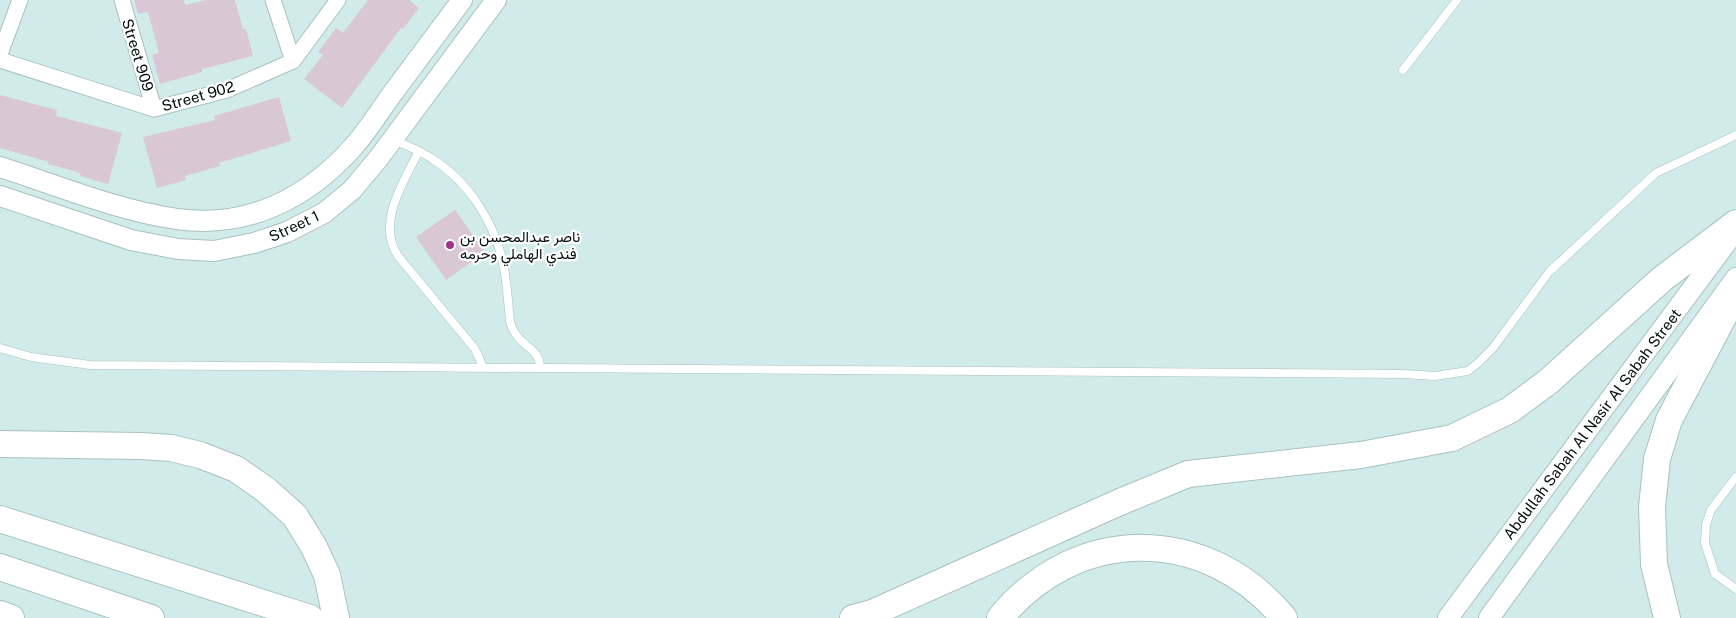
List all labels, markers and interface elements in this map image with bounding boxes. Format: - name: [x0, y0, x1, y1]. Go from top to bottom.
- street label: Street 909: [119, 17, 157, 93]
- street label: Street 902: [160, 77, 236, 114]
- street label: Street 1: [266, 207, 322, 245]
- place label: ناصر عبدالمحسن بن فندي الهاملي وحرمه: [460, 228, 580, 267]
- marker: ناصر عبدالمحسن بن فندي الهاملي وحرمه: [444, 239, 456, 251]
- street label: Abdullah Sabah Al Nasir Al Sabah Street: [1500, 305, 1684, 543]

